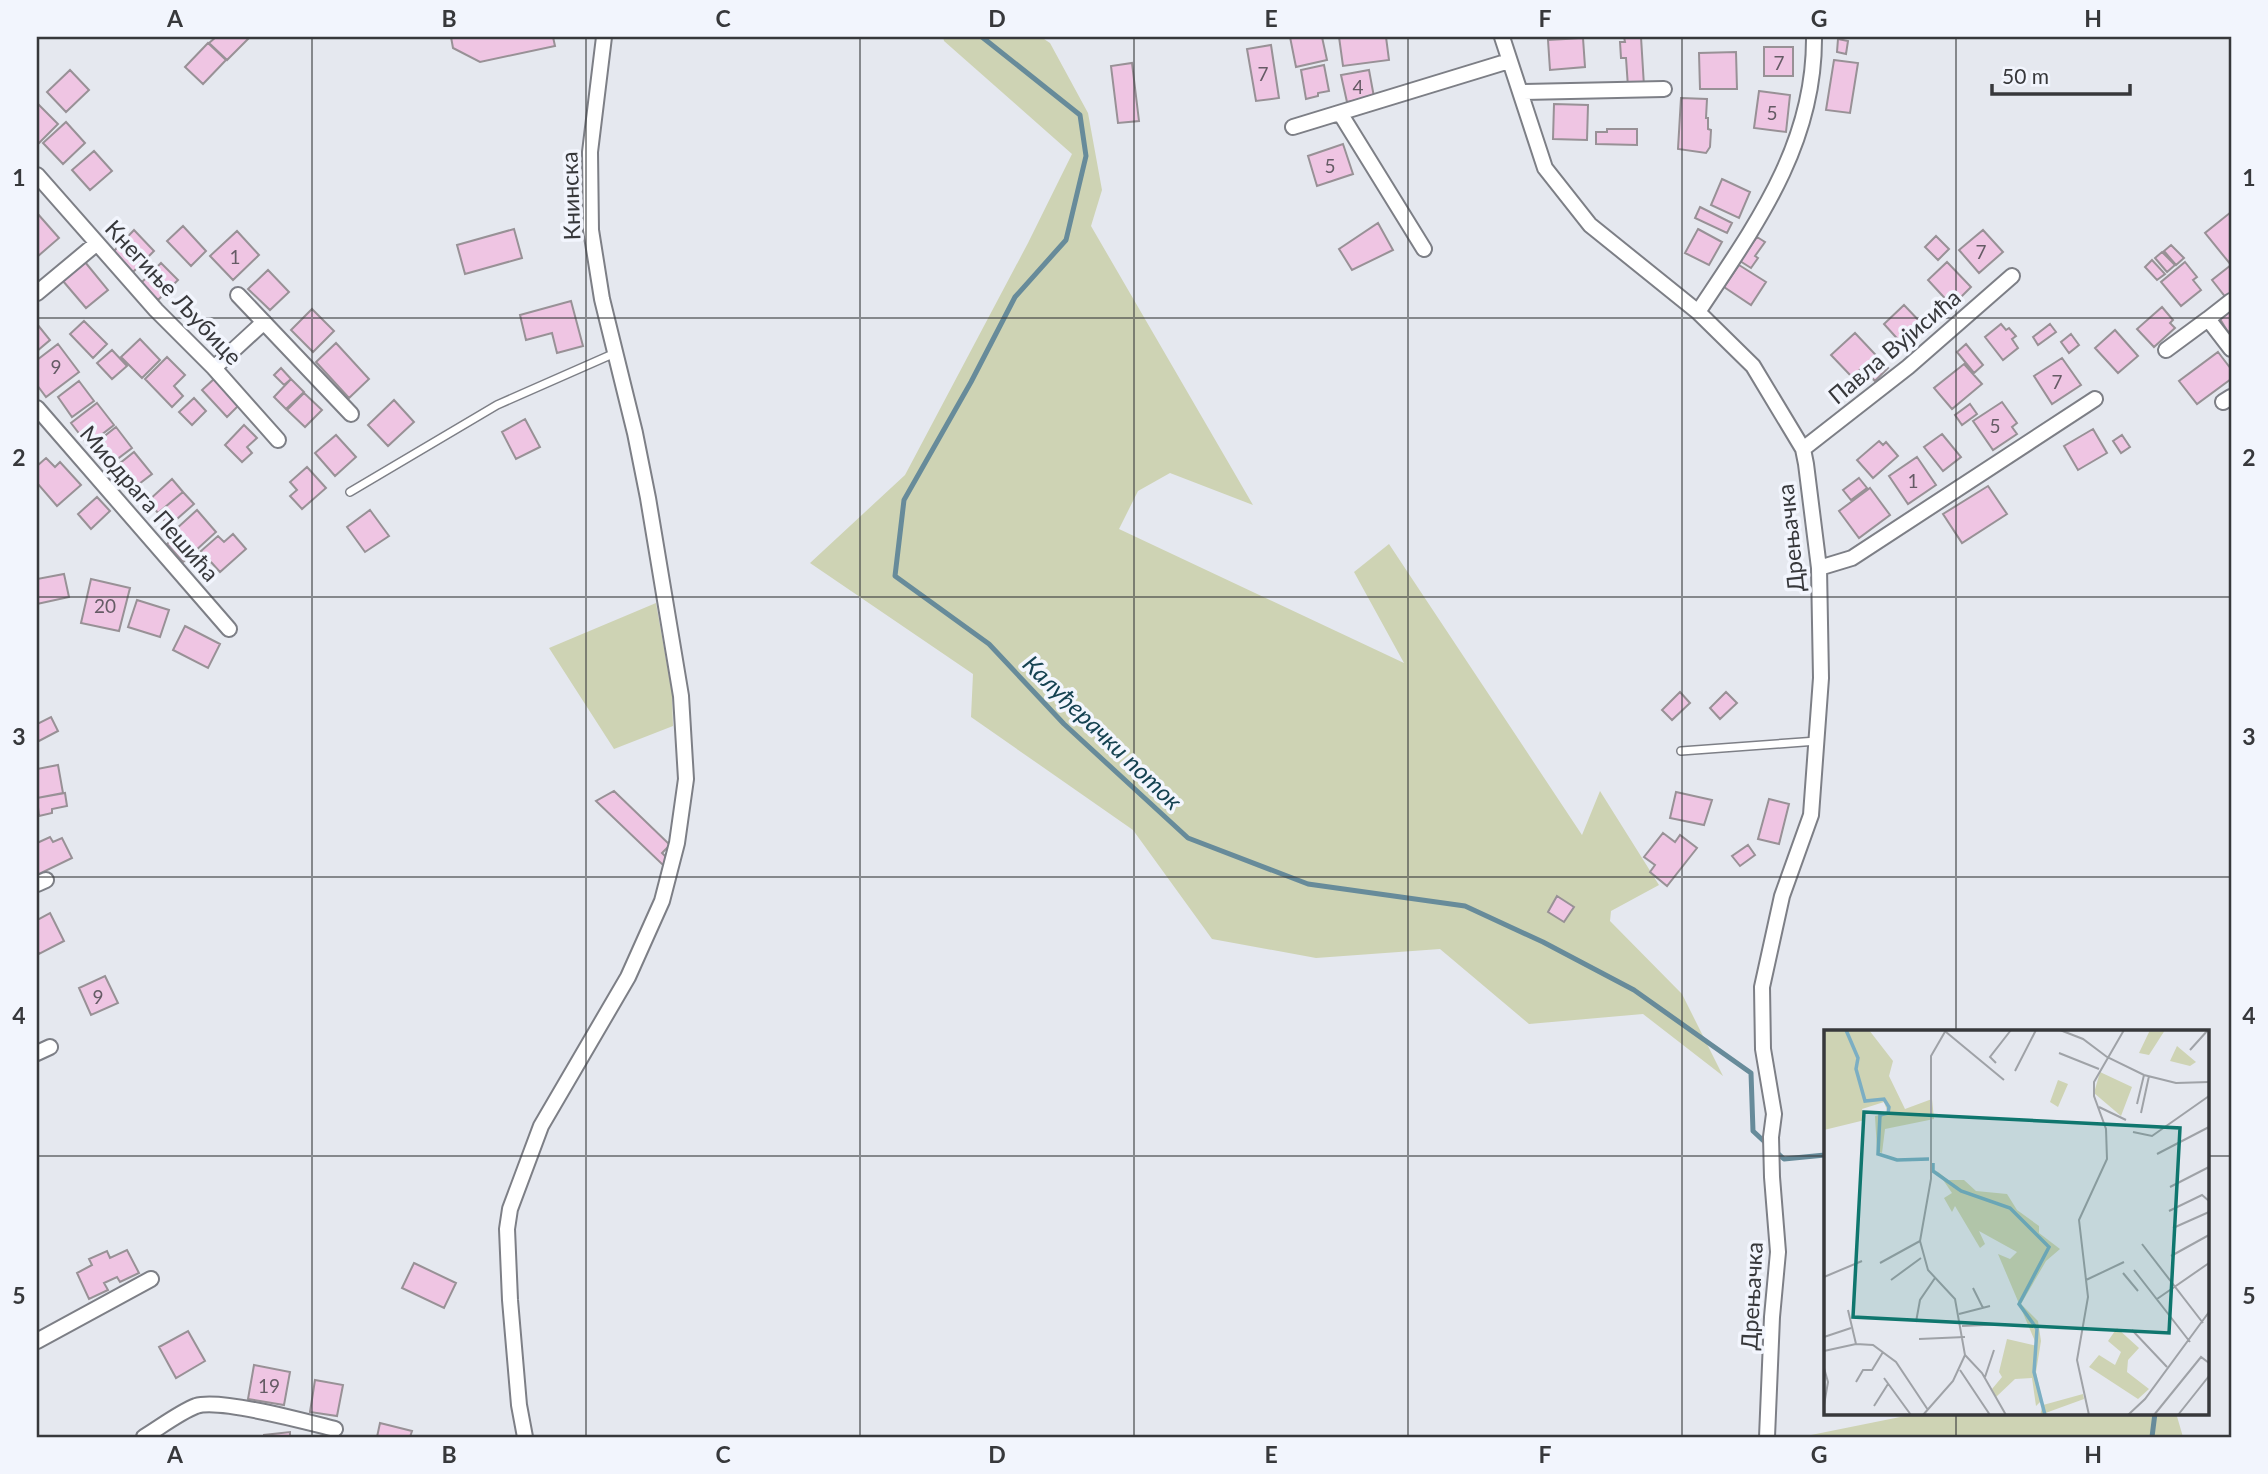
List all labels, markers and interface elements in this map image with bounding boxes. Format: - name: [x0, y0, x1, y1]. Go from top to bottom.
- text: A: [166, 4, 184, 32]
- text: B: [441, 4, 457, 32]
- text: C: [715, 4, 731, 32]
- text: D: [988, 4, 1006, 32]
- text: E: [1264, 4, 1278, 32]
- text: F: [1538, 4, 1552, 32]
- text: G: [1811, 4, 1827, 32]
- text: H: [2084, 4, 2102, 32]
- house number: 7: [1773, 51, 1785, 74]
- scale bar: [1992, 52, 2130, 96]
- house number: 7: [1257, 62, 1269, 85]
- text: 50 m: [2002, 63, 2049, 88]
- house number: 4: [1352, 75, 1364, 98]
- house number: 5: [1766, 101, 1778, 124]
- street label: Книнска: [554, 151, 586, 241]
- house number: 5: [1324, 154, 1336, 177]
- text: 1: [12, 163, 26, 191]
- text: 1: [2242, 163, 2256, 191]
- street label: Кнегиње Љубице: [100, 214, 248, 370]
- house number: 7: [1975, 240, 1987, 263]
- house number: 1: [229, 245, 241, 268]
- street label: Павла Вујисића: [1822, 283, 1966, 409]
- house number: 9: [50, 355, 62, 378]
- house number: 7: [2051, 370, 2063, 393]
- house number: 5: [1989, 414, 2001, 437]
- street label: Миодрага Пешића: [75, 419, 225, 587]
- text: 2: [12, 443, 26, 471]
- text: 2: [2242, 443, 2256, 471]
- house number: 1: [1907, 469, 1919, 492]
- street label: Дрењачка: [1770, 483, 1810, 593]
- house number: 20: [94, 594, 116, 617]
- water label: Калуђерачки поток: [1018, 649, 1189, 815]
- text: 3: [12, 722, 26, 750]
- text: 3: [2242, 722, 2256, 750]
- house number: 9: [92, 985, 104, 1008]
- text: 4: [12, 1001, 26, 1029]
- text: 4: [2242, 1001, 2256, 1029]
- inset map: [1824, 1030, 2208, 1414]
- street label: Дрењачка: [1734, 1241, 1768, 1351]
- text: 5: [12, 1281, 26, 1309]
- text: 5: [2242, 1281, 2256, 1309]
- house number: 19: [258, 1374, 280, 1397]
- text: A: [166, 1440, 184, 1468]
- text: B: [441, 1440, 457, 1468]
- text: C: [715, 1440, 731, 1468]
- text: D: [988, 1440, 1006, 1468]
- text: E: [1264, 1440, 1278, 1468]
- text: F: [1538, 1440, 1552, 1468]
- text: G: [1811, 1440, 1827, 1468]
- text: H: [2084, 1440, 2102, 1468]

